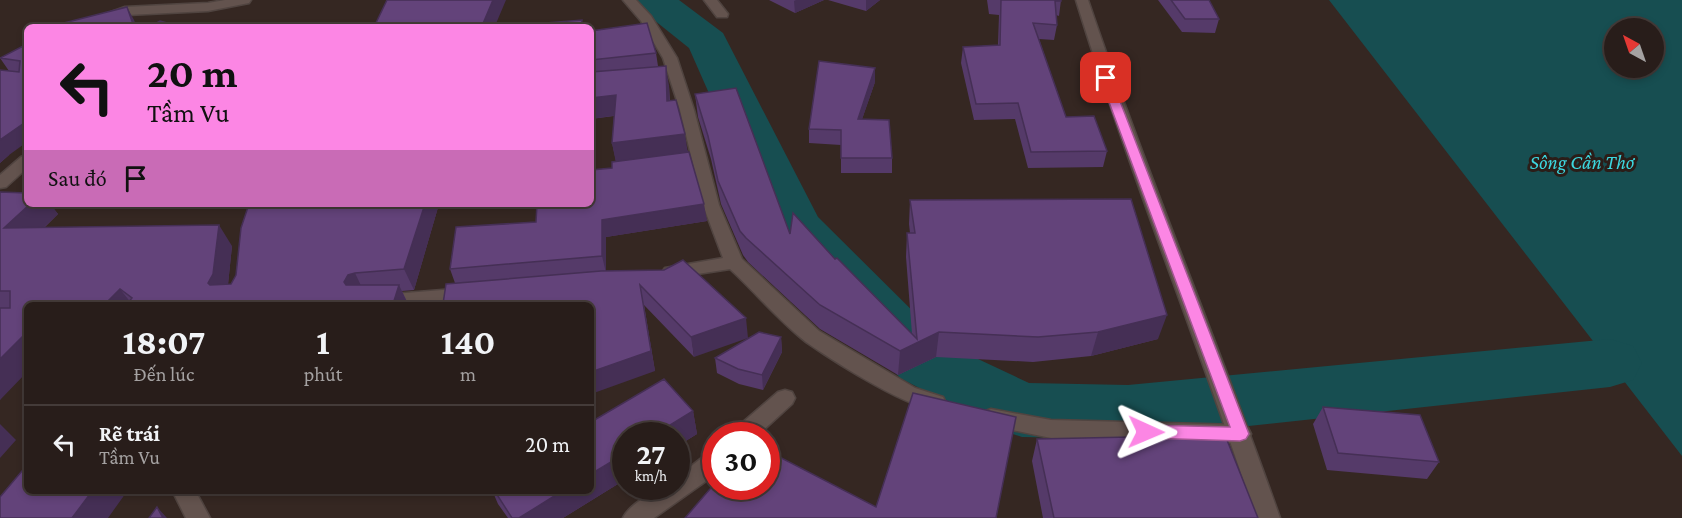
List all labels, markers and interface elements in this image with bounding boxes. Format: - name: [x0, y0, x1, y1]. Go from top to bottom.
- north arrow: [1604, 18, 1664, 78]
- map controls: [1604, 18, 1664, 78]
- icon: left: [48, 48, 126, 126]
- text: 20 m: [147, 49, 238, 96]
- pin: [1080, 52, 1131, 103]
- icon: arrive: [1089, 61, 1122, 94]
- text: Tầm Vu: [147, 98, 229, 128]
- water label: Sông Cần Thơ: [1530, 151, 1636, 174]
- icon: arrive: [119, 162, 152, 195]
- text: Sau đó: [48, 166, 107, 191]
- text: 18:07: [122, 322, 205, 362]
- text: 1: [316, 322, 330, 362]
- text: 140: [441, 322, 496, 362]
- text: Đến lúc: [134, 363, 194, 385]
- text: phút: [304, 363, 342, 385]
- text: m: [460, 363, 476, 385]
- position arrow: [1114, 400, 1178, 464]
- text: Rẽ trái: [99, 421, 160, 446]
- speed limit sign: 30: [702, 422, 780, 500]
- icon: left: [48, 428, 81, 461]
- text: 20 m: [525, 432, 570, 457]
- text: 27: [636, 437, 666, 470]
- text: Tầm Vu: [99, 446, 160, 468]
- text: km/h: [635, 468, 667, 484]

